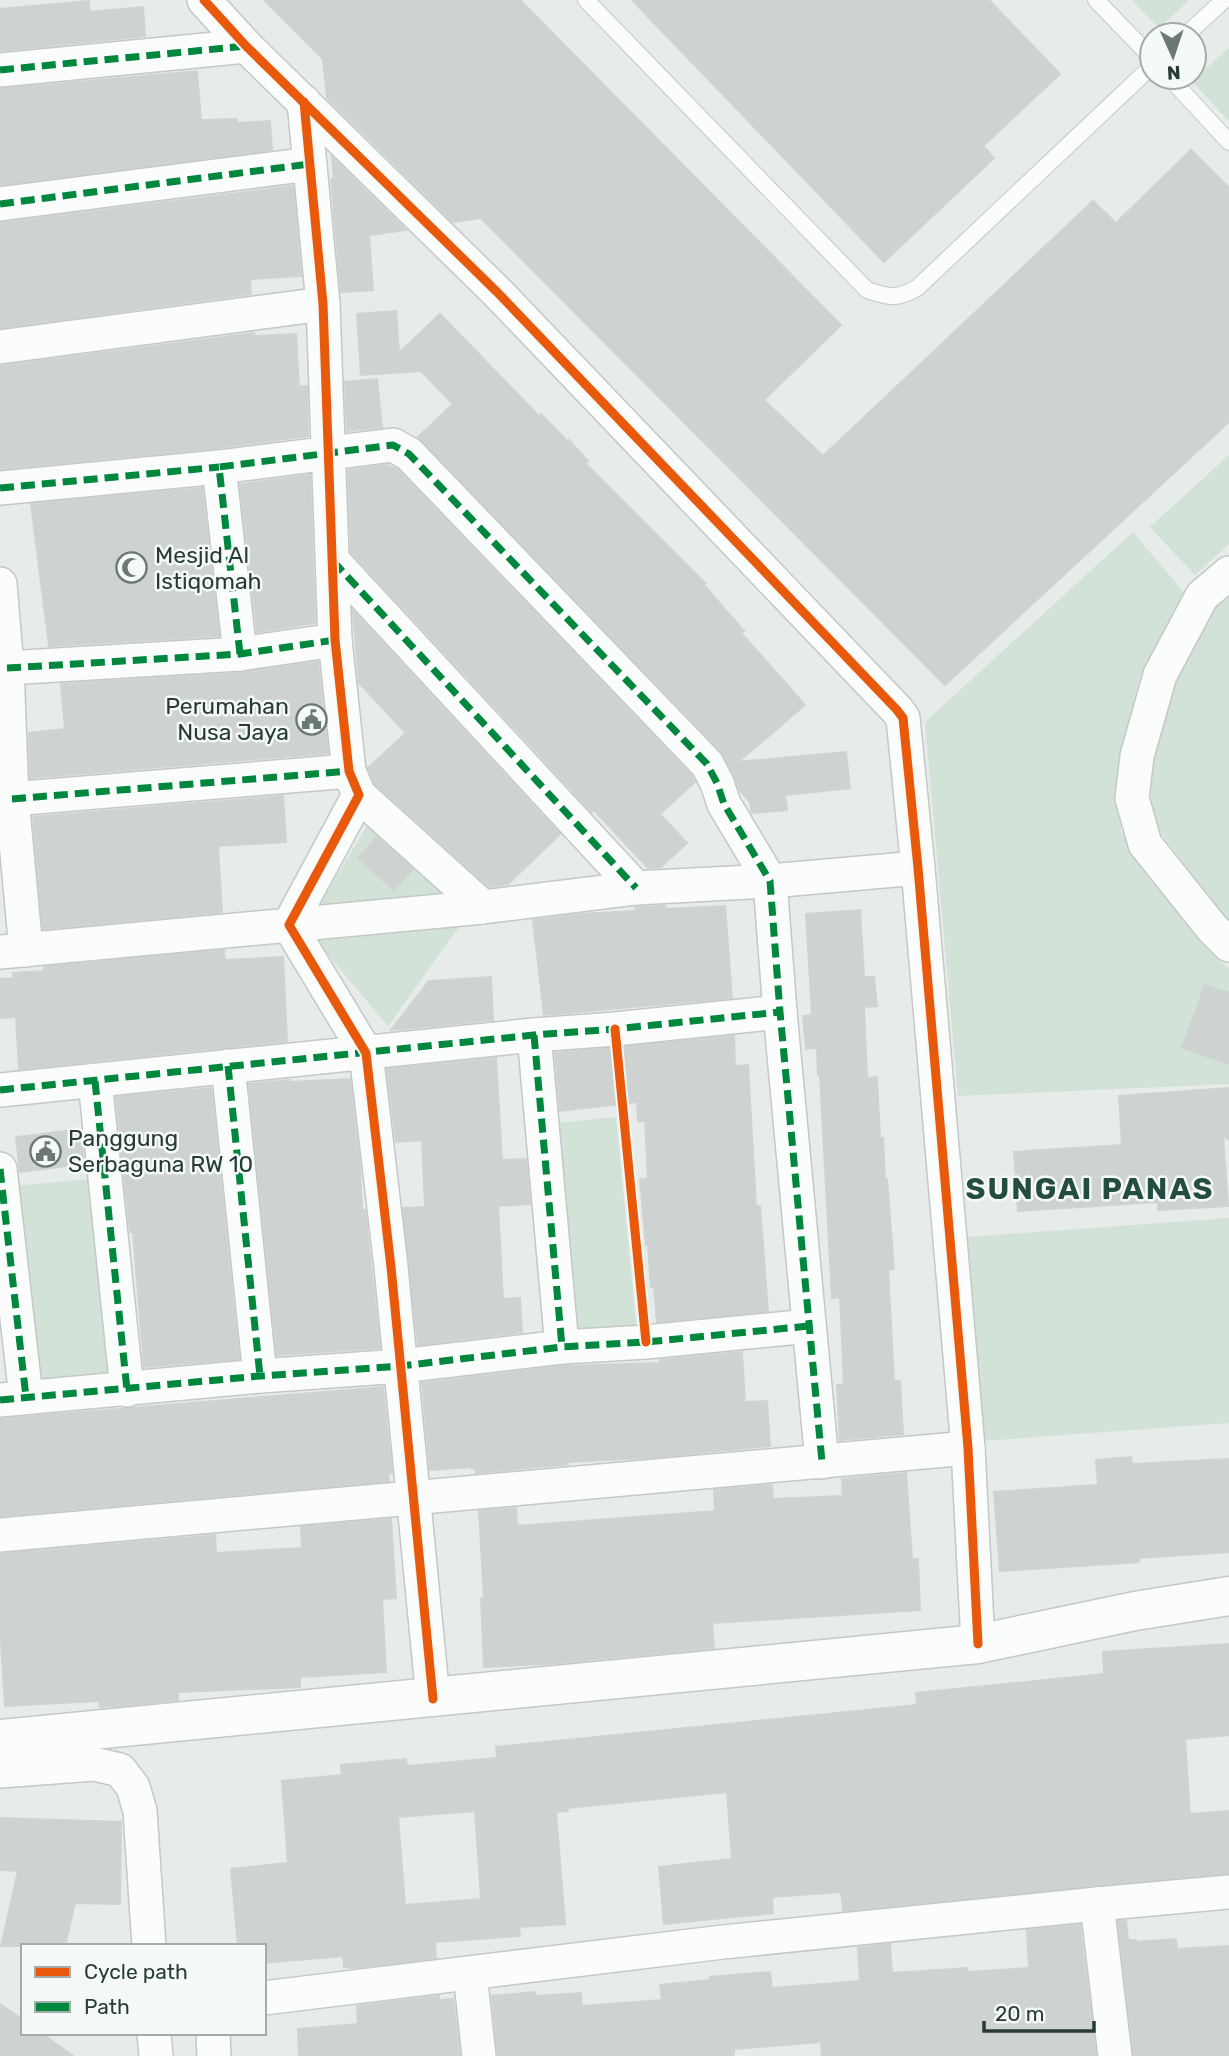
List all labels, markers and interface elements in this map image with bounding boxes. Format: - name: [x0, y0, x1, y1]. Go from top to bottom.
- north arrow: [1138, 21, 1208, 91]
- text: N: [1166, 61, 1181, 84]
- place label: Mesjid Al Istiqomah: [155, 541, 262, 595]
- mosque icon: Mesjid Al Istiqomah: [115, 551, 149, 585]
- place label: Perumahan Nusa Jaya: [165, 692, 289, 746]
- public building icon: Perumahan Nusa Jaya: [295, 702, 329, 736]
- place label: Panggung Serbaguna RW 10: [68, 1124, 253, 1178]
- public building icon: Panggung Serbaguna RW 10: [28, 1134, 62, 1168]
- district label: SUNGAI PANAS: [966, 1171, 1214, 1207]
- legend: [21, 1944, 266, 2035]
- text: Cycle path: [84, 1959, 188, 1984]
- scale bar: [984, 1990, 1094, 2034]
- text: Path: [84, 1994, 130, 2019]
- text: 20 m: [995, 2001, 1044, 2026]

